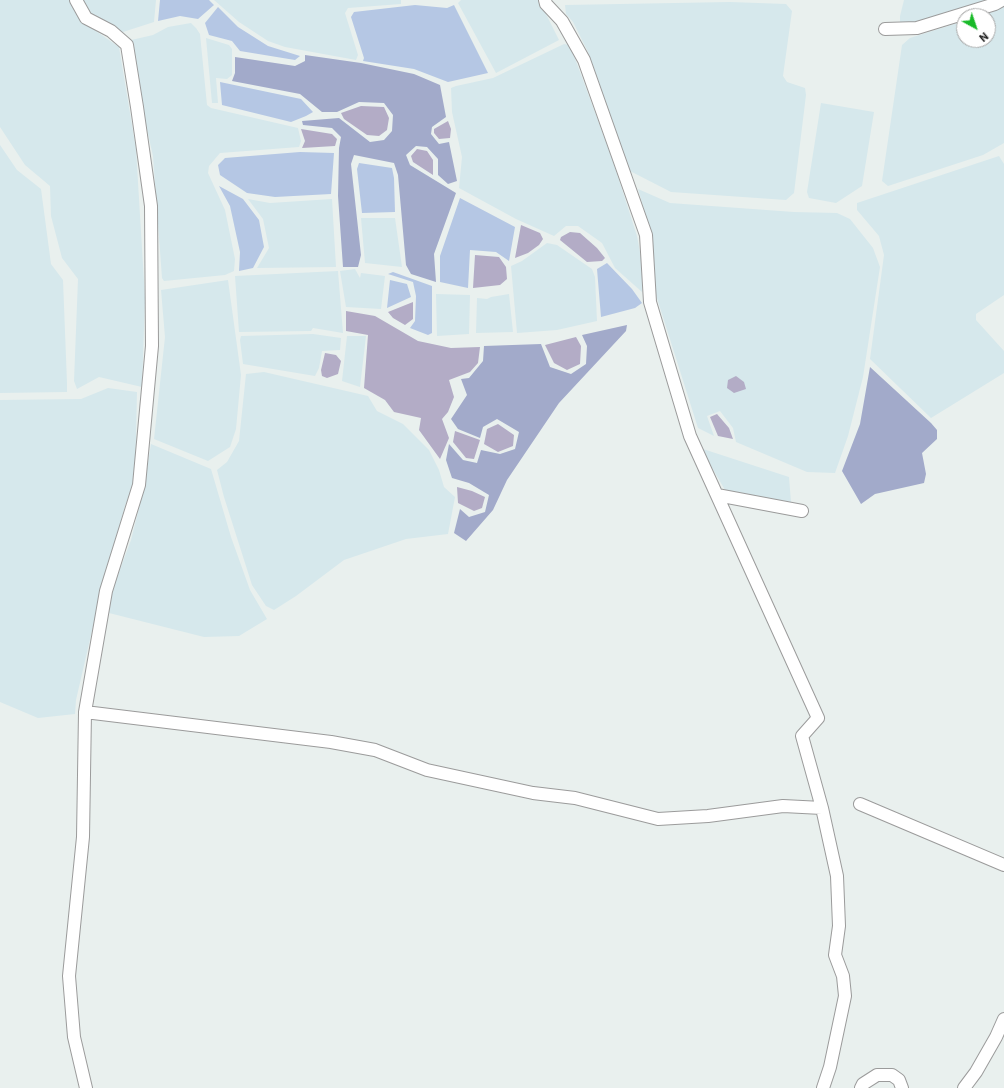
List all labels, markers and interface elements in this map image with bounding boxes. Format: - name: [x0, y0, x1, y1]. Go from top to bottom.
- north arrow: [956, 8, 996, 48]
- text: N: [976, 29, 991, 44]

